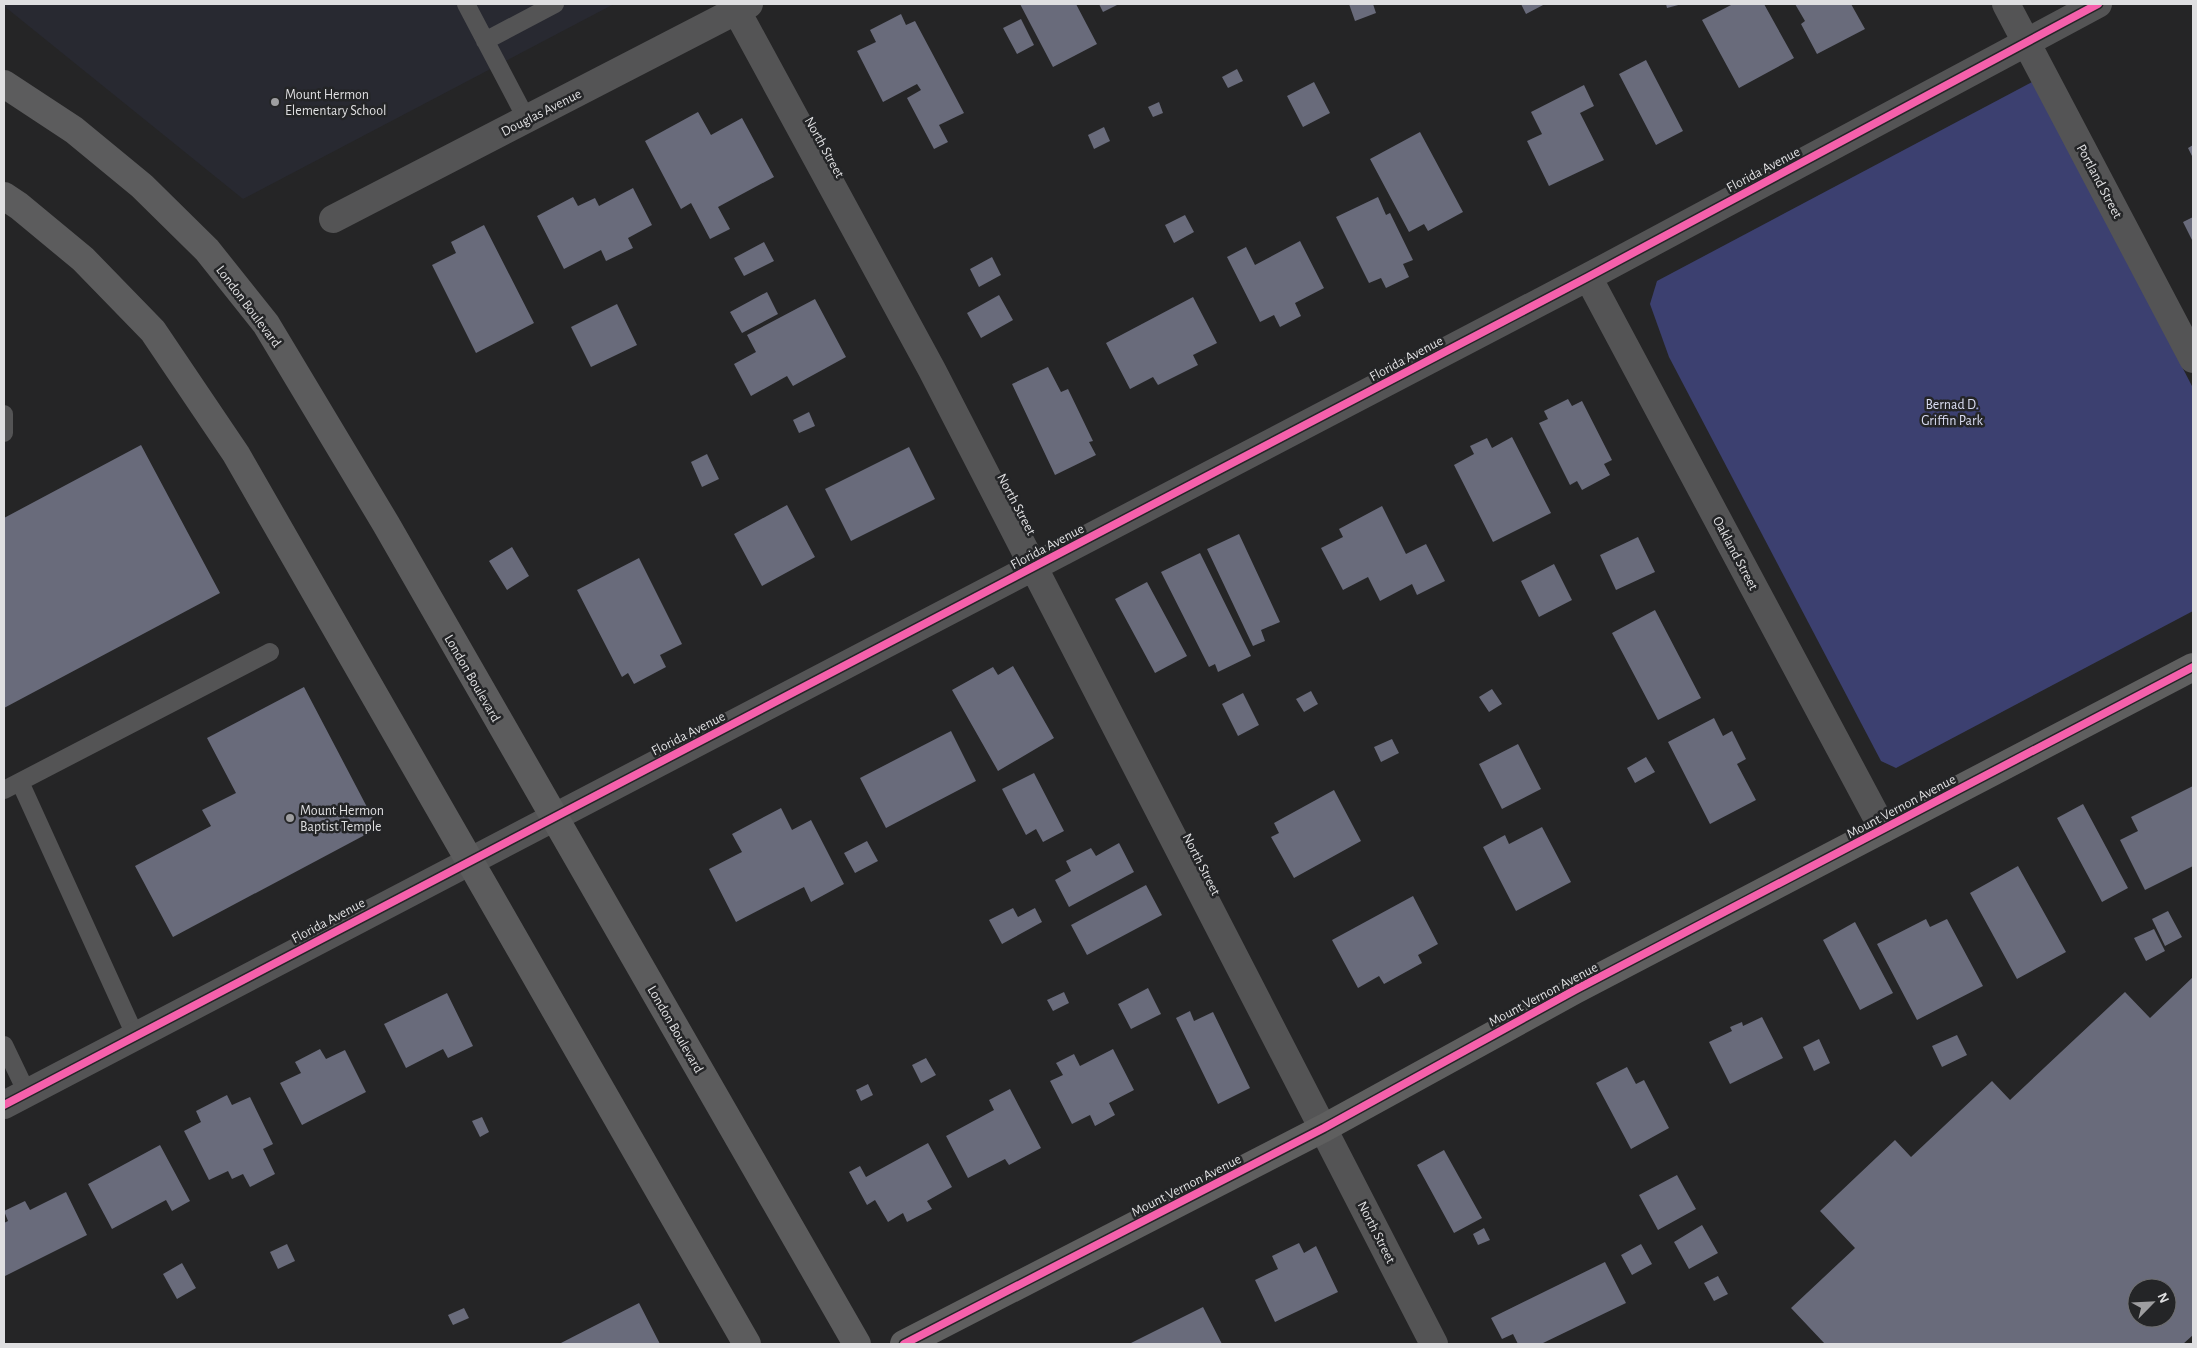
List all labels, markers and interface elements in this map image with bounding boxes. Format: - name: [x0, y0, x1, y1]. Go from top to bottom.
- street label: Douglas Avenue: [499, 87, 584, 139]
- place label: Mount Hermon Elementary School: [285, 88, 387, 118]
- marker: Mount Hermon Elementary School: [269, 96, 281, 108]
- street label: North Street: [802, 115, 847, 181]
- street label: Portland Street: [2074, 142, 2125, 221]
- street label: Florida Avenue: [1724, 145, 1803, 195]
- street label: London Boulevard: [213, 263, 283, 350]
- street label: Florida Avenue: [1367, 334, 1446, 384]
- park label: Bernad D. Griffin Park: [1921, 398, 1983, 428]
- street label: North Street: [994, 471, 1038, 538]
- street label: Oakland Street: [1710, 514, 1761, 593]
- street label: Florida Avenue: [1008, 522, 1087, 572]
- street label: London Boulevard: [442, 632, 503, 725]
- street label: Florida Avenue: [649, 709, 728, 759]
- street label: Mount Vernon Avenue: [1845, 772, 1958, 842]
- place label: Mount Hermon Baptist Temple: [300, 804, 384, 834]
- marker: Mount Hermon Baptist Temple: [284, 812, 296, 824]
- street label: North Street: [1180, 831, 1223, 898]
- street label: Florida Avenue: [289, 896, 368, 946]
- street label: Mount Vernon Avenue: [1487, 960, 1600, 1030]
- street label: London Boulevard: [645, 983, 706, 1076]
- street label: Mount Vernon Avenue: [1129, 1152, 1244, 1220]
- street label: North Street: [1355, 1199, 1398, 1266]
- north arrow: [2127, 1278, 2177, 1328]
- text: N: [2155, 1291, 2171, 1305]

